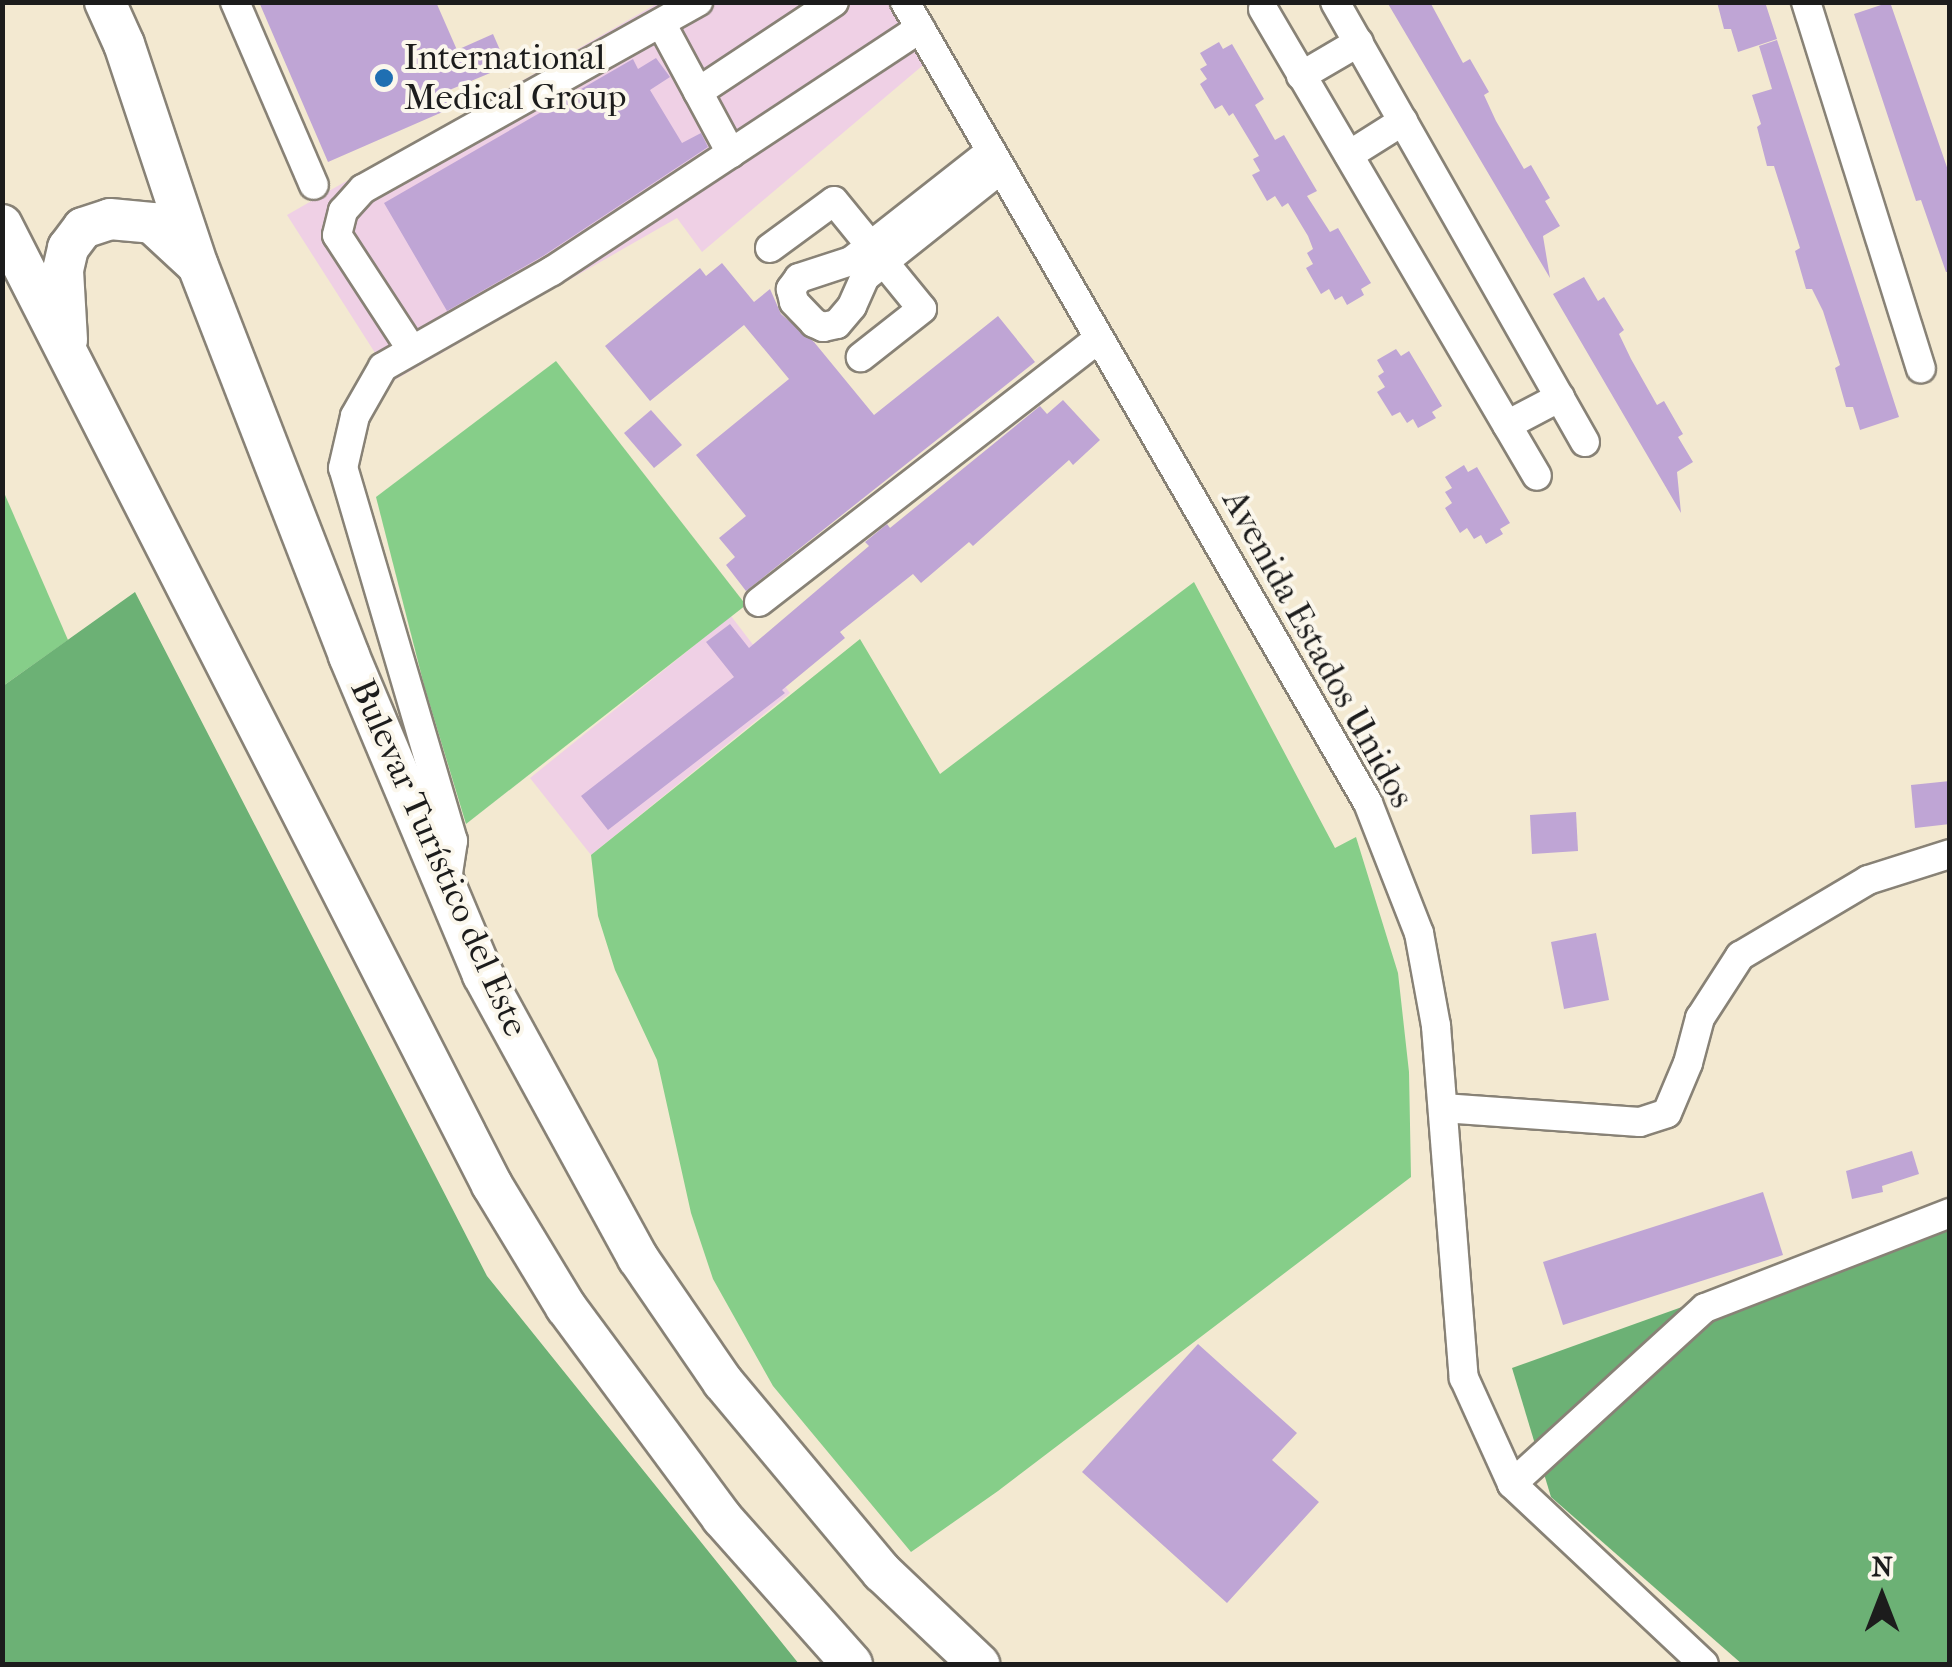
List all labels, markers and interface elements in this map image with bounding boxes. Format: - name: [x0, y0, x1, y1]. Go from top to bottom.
- place label: International Medical Group: [404, 37, 627, 119]
- marker: International Medical Group: [373, 67, 395, 89]
- street label: Avenida Estados Unidos: [1213, 483, 1423, 815]
- street label: Bulevar Turístico del Este: [341, 673, 537, 1043]
- north arrow: [1832, 1547, 1932, 1647]
- text: N: [1871, 1550, 1893, 1583]

